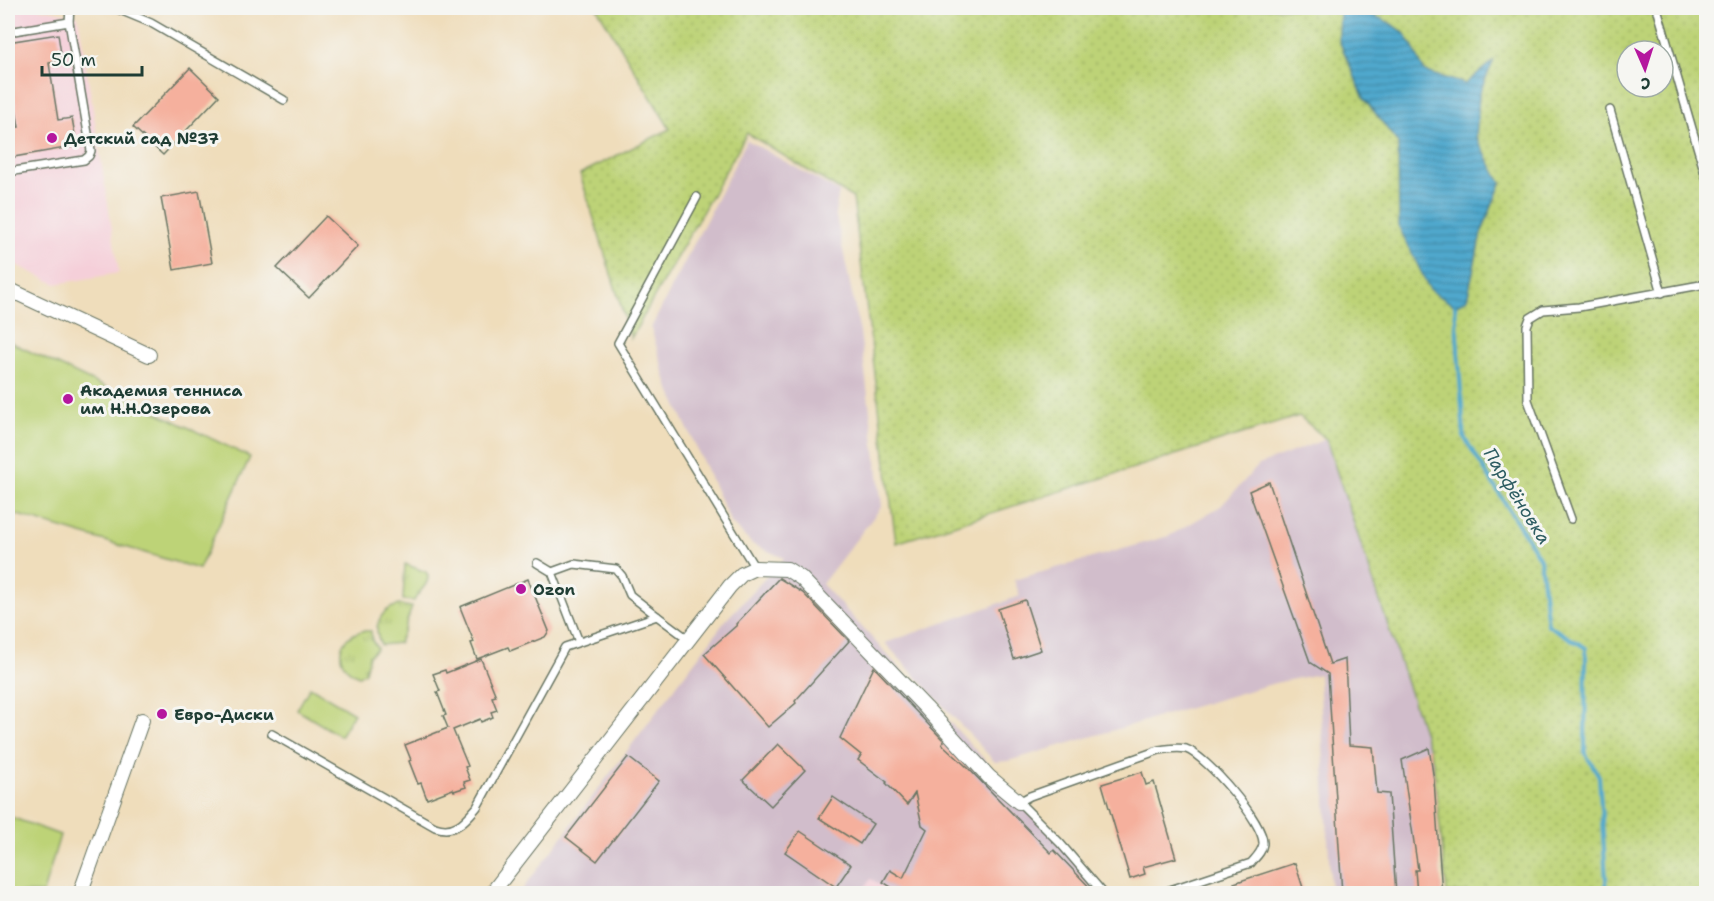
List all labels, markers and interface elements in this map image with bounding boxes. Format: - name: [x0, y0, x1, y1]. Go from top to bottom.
- scale bar: [42, 39, 142, 77]
- north arrow: [1615, 39, 1675, 99]
- text: 50 m: [51, 48, 96, 72]
- text: С: [1640, 73, 1651, 94]
- place label: Детский сад №37: [64, 128, 219, 149]
- marker: Детский сад №37: [45, 131, 59, 145]
- place label: Академия тенниса им Н.Н.Озерова: [80, 380, 242, 419]
- marker: Академия тенниса им Н.Н.Озерова: [61, 392, 75, 406]
- water label: Парфёновка: [1478, 443, 1556, 549]
- place label: Ozon: [533, 579, 576, 600]
- marker: Ozon: [514, 582, 528, 596]
- place label: Евро-Диски: [174, 704, 274, 725]
- marker: Евро-Диски: [155, 707, 169, 721]

